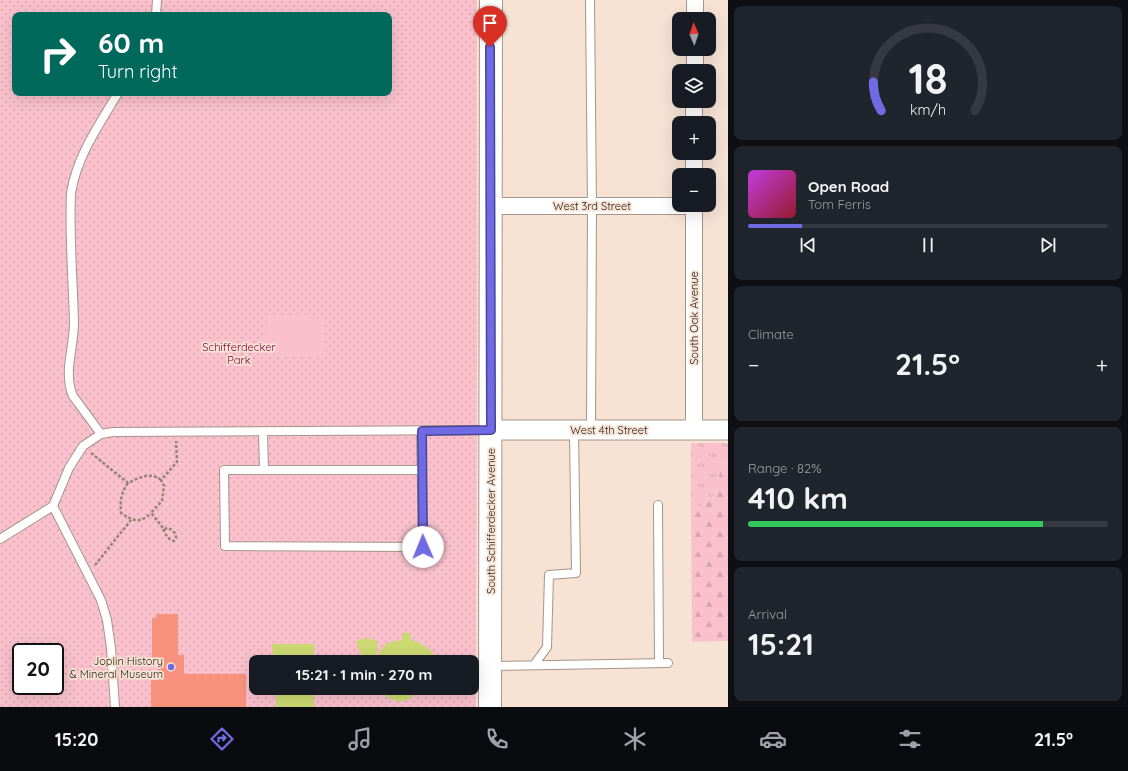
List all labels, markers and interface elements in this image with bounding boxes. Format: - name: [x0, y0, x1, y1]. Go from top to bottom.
- pin: [473, 6, 507, 47]
- icon: arrive: [479, 12, 501, 34]
- north arrow: [672, 12, 716, 56]
- map controls: [672, 12, 716, 212]
- text: 60 m: [98, 25, 164, 60]
- icon: right: [32, 28, 84, 80]
- text: 18: [909, 52, 947, 104]
- text: Turn right: [98, 60, 178, 83]
- button: layers: [672, 64, 716, 108]
- text: km/h: [910, 101, 946, 119]
- button: +: [672, 116, 716, 160]
- button: −: [672, 168, 716, 212]
- text: Open Road: [808, 177, 889, 196]
- text: Tom Ferris: [808, 196, 871, 212]
- street label: West 3rd Street: [553, 199, 631, 213]
- icon: previous: [797, 234, 819, 256]
- icon: pause: [917, 234, 939, 256]
- icon: next: [1037, 234, 1059, 256]
- street label: South Oak Avenue: [687, 271, 701, 365]
- text: Climate: [748, 326, 794, 342]
- park label: Schifferdecker Park: [202, 340, 276, 367]
- text: 21.5°: [895, 345, 960, 383]
- text: −: [748, 351, 759, 379]
- text: +: [1096, 351, 1108, 379]
- street label: West 4th Street: [570, 423, 648, 437]
- street label: South Schifferdecker Avenue: [484, 448, 498, 594]
- text: Range · 82%: [748, 460, 821, 476]
- text: 410 km: [748, 479, 848, 517]
- position arrow: [402, 526, 444, 568]
- text: Arrival: [748, 606, 787, 622]
- text: 15:21: [748, 625, 814, 663]
- speed limit sign: 20: [12, 643, 64, 695]
- place label: Joplin History & Mineral Museum: [69, 654, 163, 681]
- marker: Joplin History & Mineral Museum: [166, 662, 176, 672]
- text: 15:21 · 1 min · 270 m: [296, 665, 432, 684]
- icon: directions: [208, 725, 236, 753]
- icon: music: [346, 725, 374, 753]
- icon: phone: [483, 725, 511, 753]
- icon: climate: [621, 725, 649, 753]
- icon: car: [759, 725, 787, 753]
- icon: filters: [896, 725, 924, 753]
- text: 15:20: [55, 728, 98, 751]
- text: 21.5°: [1034, 728, 1073, 751]

